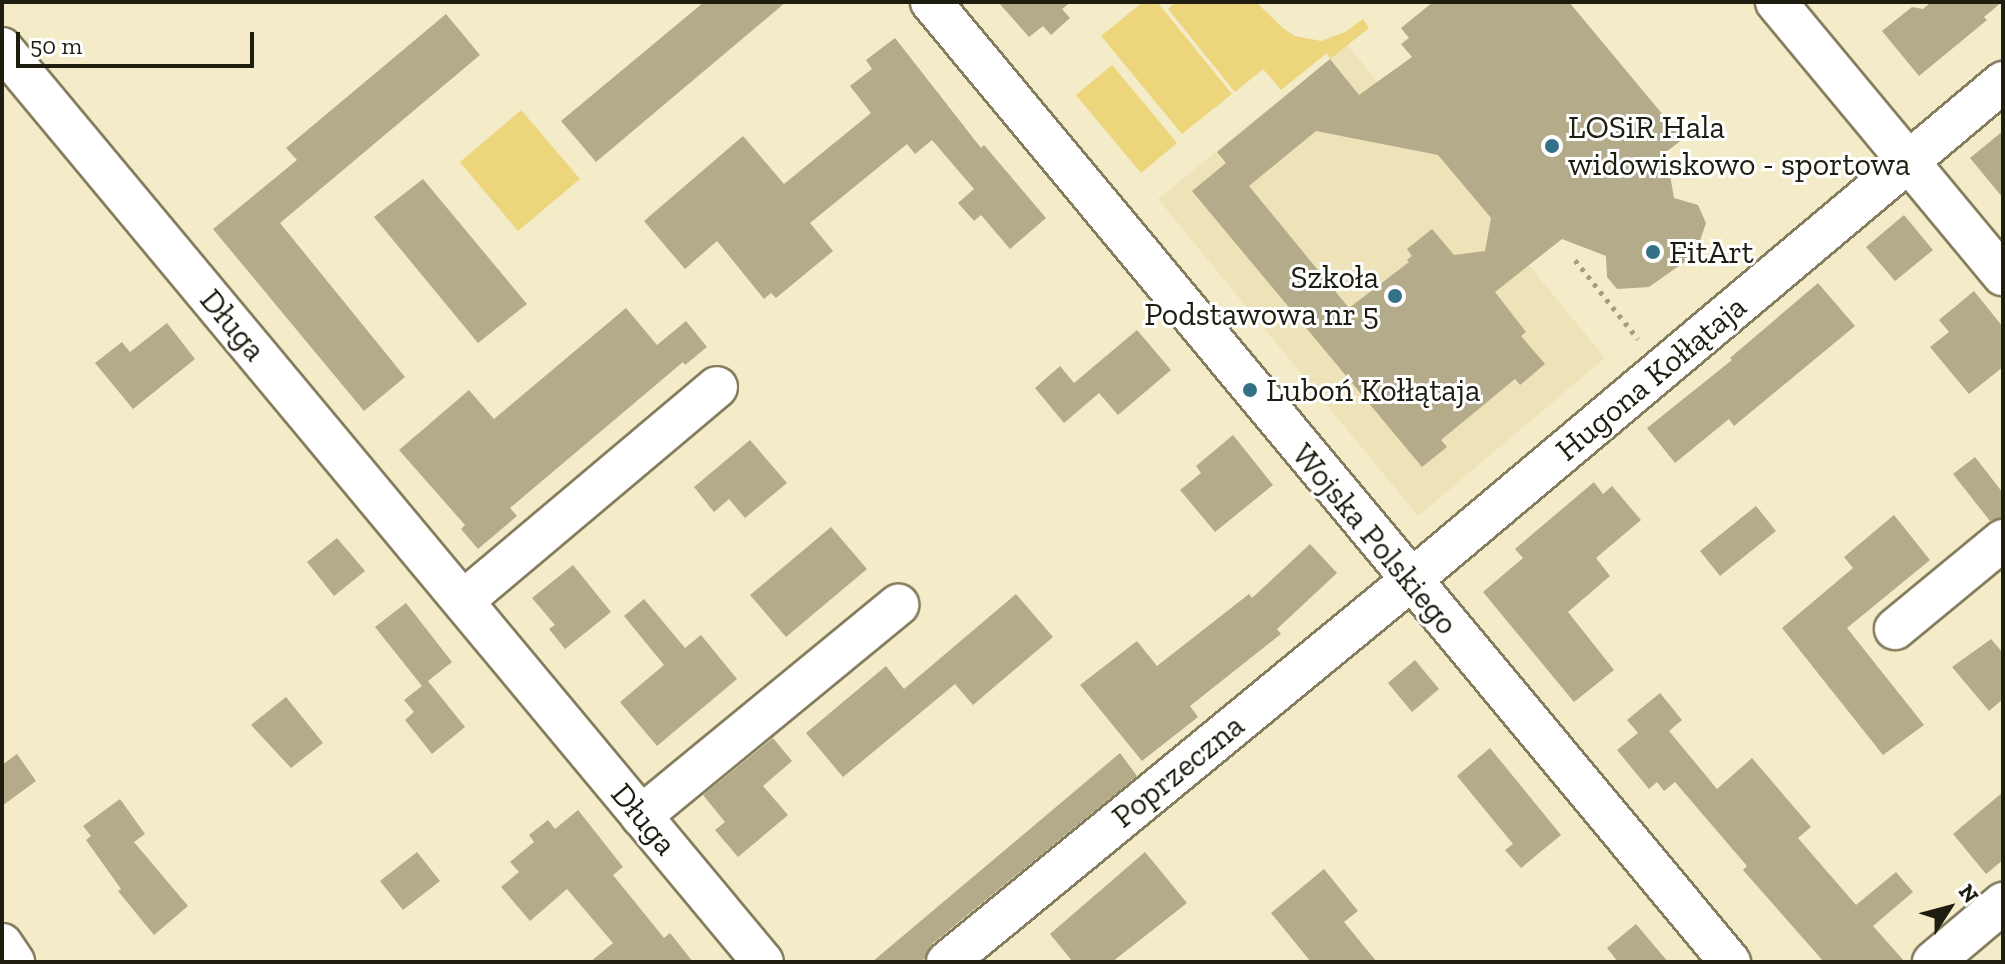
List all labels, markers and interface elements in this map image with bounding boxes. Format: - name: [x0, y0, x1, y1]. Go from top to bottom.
- scale bar: [20, 16, 258, 66]
- text: 50 m: [30, 31, 82, 60]
- place label: LOSiR Hala widowiskowo - sportowa: [1568, 109, 1910, 184]
- marker: LOSiR Hala widowiskowo - sportowa: [1543, 137, 1561, 155]
- place label: FitArt: [1669, 233, 1754, 271]
- marker: FitArt: [1644, 243, 1662, 261]
- place label: Szkoła Podstawowa nr 5: [1144, 259, 1379, 334]
- street label: Długa: [192, 281, 274, 369]
- marker: Szkoła Podstawowa nr 5: [1386, 287, 1404, 305]
- street label: Hugona Kołłątaja: [1548, 287, 1754, 469]
- place label: Luboń Kołłątaja: [1266, 371, 1480, 409]
- marker: Luboń Kołłątaja: [1241, 381, 1259, 399]
- street label: Wojska Polskiego: [1284, 436, 1466, 642]
- street label: Poprzeczna: [1104, 706, 1252, 836]
- street label: Długa: [603, 775, 685, 863]
- north arrow: [1909, 868, 1989, 948]
- text: N: [1953, 879, 1985, 908]

